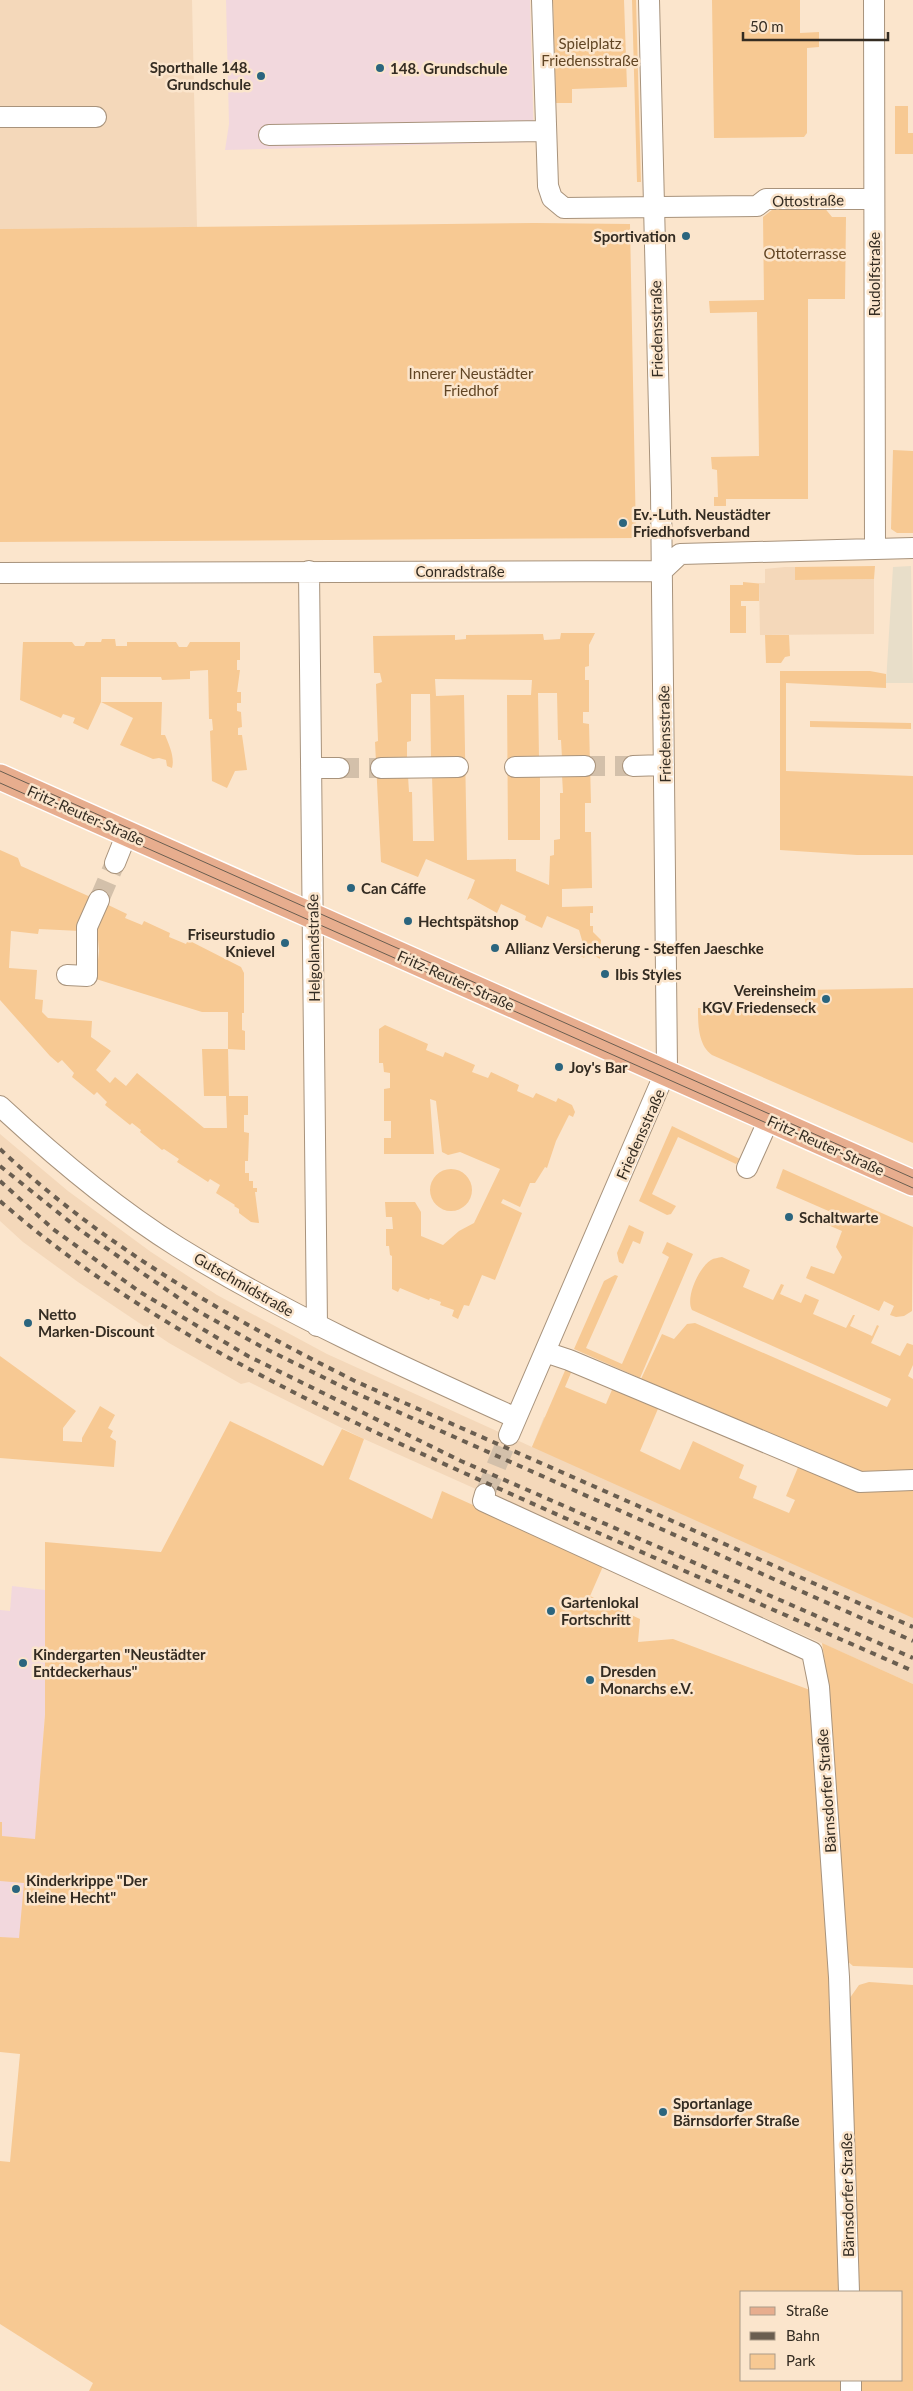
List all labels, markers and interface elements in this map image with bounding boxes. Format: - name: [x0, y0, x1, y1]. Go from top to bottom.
- scale bar: [743, 10, 888, 42]
- text: 50 m: [750, 17, 784, 35]
- park label: Spielplatz Friedensstraße: [541, 34, 639, 69]
- place label: Sporthalle 148. Grundschule: [150, 58, 251, 93]
- place label: 148. Grundschule: [390, 59, 508, 77]
- marker: 148. Grundschule: [374, 62, 386, 74]
- marker: Sporthalle 148. Grundschule: [255, 70, 267, 82]
- street label: Ottostraße: [772, 190, 844, 210]
- place label: Sportivation: [594, 227, 676, 245]
- marker: Sportivation: [680, 230, 692, 242]
- street label: Rudolfstraße: [865, 232, 883, 316]
- park label: Ottoterrasse: [764, 244, 847, 262]
- street label: Friedensstraße: [646, 280, 666, 378]
- park label: Innerer Neustädter Friedhof: [409, 364, 534, 399]
- place label: Ev.-Luth. Neustädter Friedhofsverband: [633, 505, 771, 540]
- marker: Ev.-Luth. Neustädter Friedhofsverband: [617, 517, 629, 529]
- street label: Conradstraße: [415, 562, 505, 580]
- street label: Friedensstraße: [654, 685, 674, 783]
- street label: Fritz-Reuter-Straße: [25, 781, 147, 849]
- place label: Can Cáffe: [361, 879, 426, 897]
- marker: Can Cáffe: [345, 882, 357, 894]
- street label: Helgolandstraße: [303, 894, 323, 1002]
- place label: Hechtspätshop: [418, 912, 519, 930]
- marker: Hechtspätshop: [402, 915, 414, 927]
- place label: Friseurstudio Knievel: [188, 925, 275, 960]
- marker: Friseurstudio Knievel: [279, 937, 291, 949]
- place label: Allianz Versicherung - Steffen Jaeschke: [504, 939, 764, 957]
- marker: Allianz Versicherung - Steffen Jaeschke: [489, 942, 501, 954]
- street label: Fritz-Reuter-Straße: [395, 946, 517, 1014]
- place label: Ibis Styles: [615, 965, 682, 983]
- marker: Ibis Styles: [599, 968, 611, 980]
- place label: Vereinsheim KGV Friedenseck: [702, 981, 817, 1016]
- marker: Vereinsheim KGV Friedenseck: [820, 993, 832, 1005]
- place label: Joy's Bar: [569, 1058, 628, 1076]
- marker: Joy's Bar: [553, 1061, 565, 1073]
- street label: Friedensstraße: [612, 1086, 668, 1182]
- street label: Fritz-Reuter-Straße: [765, 1111, 887, 1179]
- place label: Schaltwarte: [799, 1208, 879, 1226]
- marker: Schaltwarte: [783, 1211, 795, 1223]
- street label: Gutschmidstraße: [191, 1248, 297, 1320]
- place label: Netto Marken-Discount: [38, 1305, 155, 1340]
- marker: Netto Marken-Discount: [22, 1317, 34, 1329]
- place label: Gartenlokal Fortschritt: [561, 1593, 639, 1628]
- marker: Gartenlokal Fortschritt: [545, 1605, 557, 1617]
- place label: Kindergarten "Neustädter Entdeckerhaus": [33, 1645, 206, 1680]
- marker: Kindergarten "Neustädter Entdeckerhaus": [17, 1657, 29, 1669]
- place label: Dresden Monarchs e.V.: [600, 1662, 693, 1697]
- marker: Dresden Monarchs e.V.: [584, 1674, 596, 1686]
- street label: Bärnsdorfer Straße: [813, 1728, 839, 1854]
- place label: Kinderkrippe "Der kleine Hecht": [26, 1871, 148, 1906]
- marker: Kinderkrippe "Der kleine Hecht": [10, 1883, 22, 1895]
- place label: Sportanlage Bärnsdorfer Straße: [673, 2094, 800, 2129]
- marker: Sportanlage Bärnsdorfer Straße: [657, 2106, 669, 2118]
- street label: Bärnsdorfer Straße: [837, 2133, 857, 2257]
- legend: [740, 2291, 903, 2381]
- text: Straße: [786, 2301, 829, 2319]
- text: Bahn: [786, 2326, 820, 2344]
- text: Park: [786, 2351, 816, 2369]

